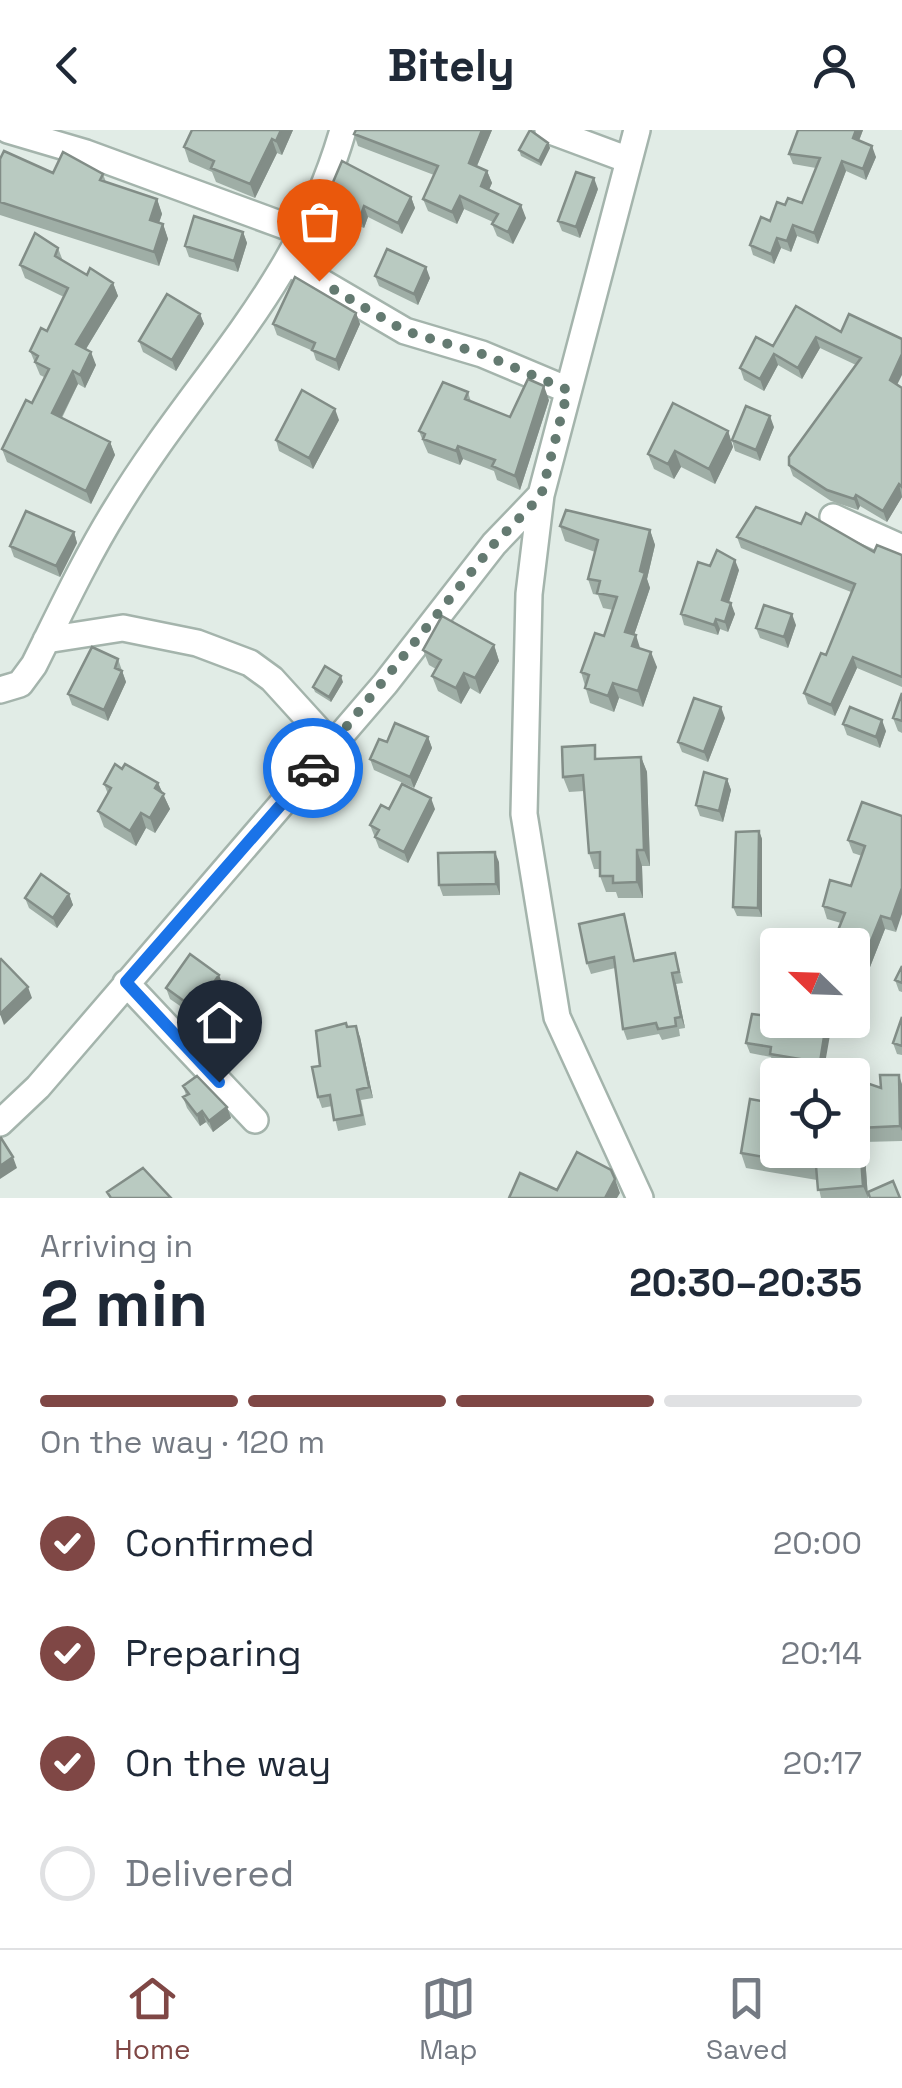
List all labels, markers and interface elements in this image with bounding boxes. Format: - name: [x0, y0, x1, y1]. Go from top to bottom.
- text: Bitely: [387, 37, 515, 94]
- icon: back: [40, 38, 95, 93]
- icon: person: [807, 38, 862, 93]
- pin: [277, 179, 362, 282]
- icon: bag: [292, 194, 347, 249]
- courier: [263, 718, 363, 818]
- icon: car: [286, 741, 341, 796]
- north arrow: [760, 928, 870, 1038]
- map controls: [760, 928, 870, 1168]
- pin: [177, 980, 262, 1083]
- icon: home: [192, 995, 247, 1050]
- button: locate: [760, 1058, 870, 1168]
- text: Arriving in: [40, 1226, 193, 1266]
- text: 20:30–20:35: [629, 1259, 862, 1307]
- text: 2 min: [40, 1262, 208, 1345]
- text: On the way · 120 m: [40, 1422, 325, 1462]
- icon: check: [40, 1516, 95, 1571]
- text: Confirmed: [125, 1519, 315, 1567]
- text: 20:00: [773, 1523, 862, 1563]
- icon: check: [40, 1626, 95, 1681]
- text: Preparing: [125, 1629, 302, 1677]
- text: 20:14: [781, 1633, 862, 1673]
- icon: check: [40, 1736, 95, 1791]
- text: On the way: [125, 1739, 331, 1787]
- text: 20:17: [783, 1743, 862, 1783]
- text: Delivered: [125, 1849, 294, 1897]
- tab: Home: [114, 1971, 191, 2067]
- tab: Map: [419, 1971, 478, 2067]
- tab: Saved: [706, 1971, 788, 2067]

